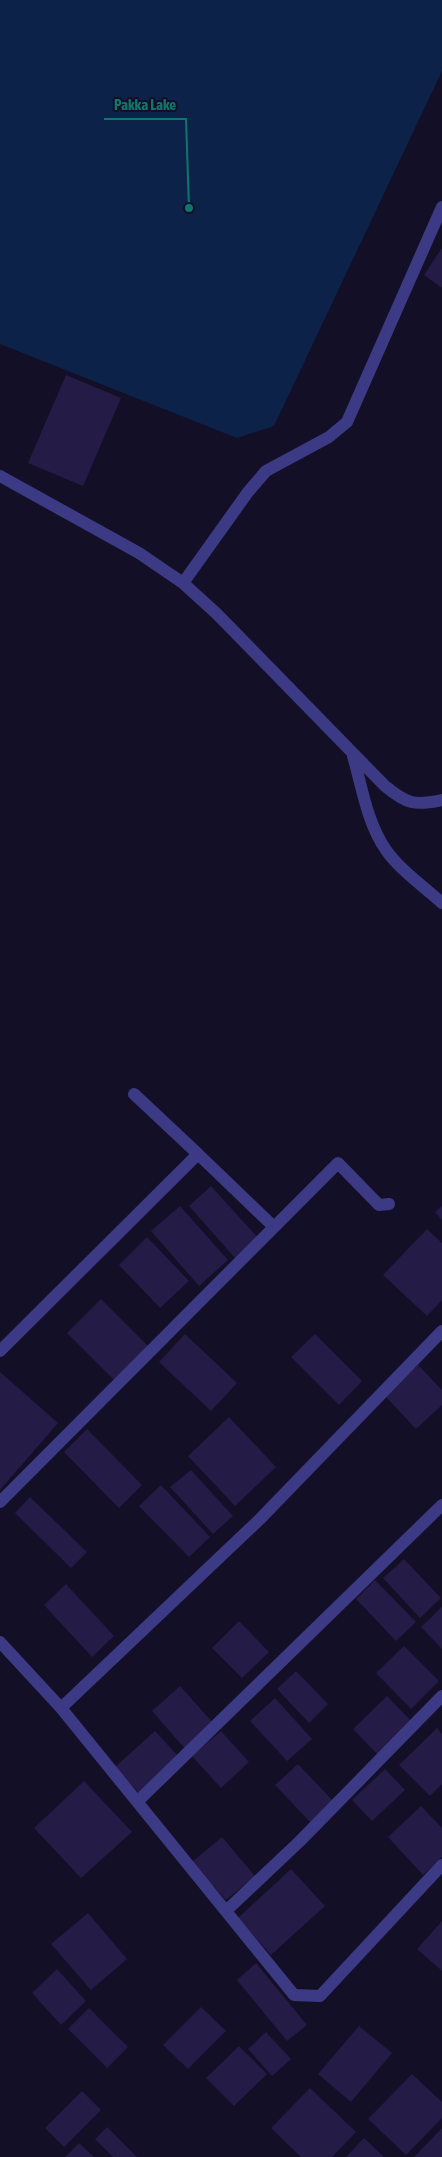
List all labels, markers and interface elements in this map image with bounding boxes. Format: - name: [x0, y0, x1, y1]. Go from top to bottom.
- callout: Pakka Lake: [104, 89, 186, 119]
- text: Pakka Lake: [114, 96, 176, 113]

